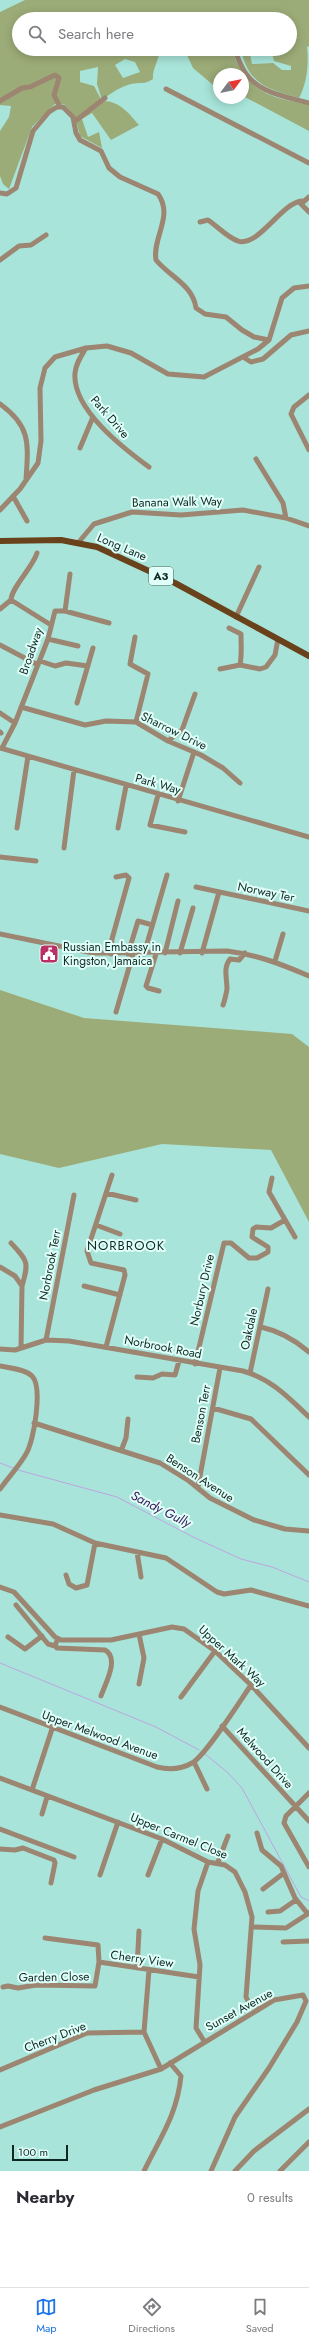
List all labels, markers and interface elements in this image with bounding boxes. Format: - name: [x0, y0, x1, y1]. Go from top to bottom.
- search box: [12, 12, 297, 56]
- icon: search: [26, 23, 48, 45]
- text: Search here: [58, 23, 134, 45]
- north arrow: [213, 68, 249, 104]
- street label: Park Drive: [86, 392, 134, 442]
- street label: Banana Walk Way: [132, 492, 223, 512]
- street label: Long Lane: [94, 528, 150, 566]
- road number: A3: [149, 567, 173, 585]
- street label: Broadway: [15, 624, 48, 677]
- street label: Sharrow Drive: [138, 707, 210, 755]
- street label: Park Way: [133, 769, 184, 799]
- street label: Norway Ter: [236, 877, 297, 907]
- place label: Russian Embassy in Kingston, Jamaica: [63, 938, 161, 970]
- public building icon: Russian Embassy in Kingston, Jamaica: [38, 943, 60, 965]
- street label: Norbrook Terr: [34, 1227, 66, 1302]
- district label: NORBROOK: [87, 1236, 165, 1255]
- street label: Norbury Drive: [185, 1252, 219, 1328]
- street label: Oakdale: [236, 1307, 262, 1351]
- street label: Norbrook Road: [123, 1331, 203, 1363]
- street label: Benson Terr: [187, 1382, 216, 1445]
- street label: Benson Avenue: [162, 1449, 238, 1507]
- water label: Sandy Gully: [128, 1486, 196, 1533]
- street label: Upper Mark Way: [194, 1621, 270, 1692]
- street label: Upper Melwood Avenue: [39, 1706, 161, 1764]
- street label: Melwood Drive: [233, 1723, 297, 1793]
- street label: Upper Carmel Close: [128, 1808, 230, 1864]
- street label: Cherry View: [109, 1946, 175, 1972]
- street label: Garden Close: [19, 1967, 89, 1987]
- street label: Sunset Avenue: [202, 1984, 276, 2036]
- street label: Cherry Drive: [21, 2017, 89, 2057]
- scale bar: [12, 2143, 68, 2162]
- text: 100 m: [18, 2144, 48, 2160]
- text: Nearby: [16, 2185, 74, 2209]
- text: 0 results: [247, 2188, 293, 2207]
- tab: Map: [35, 2296, 57, 2336]
- tab: Directions: [128, 2296, 175, 2336]
- tab: Saved: [246, 2296, 274, 2336]

